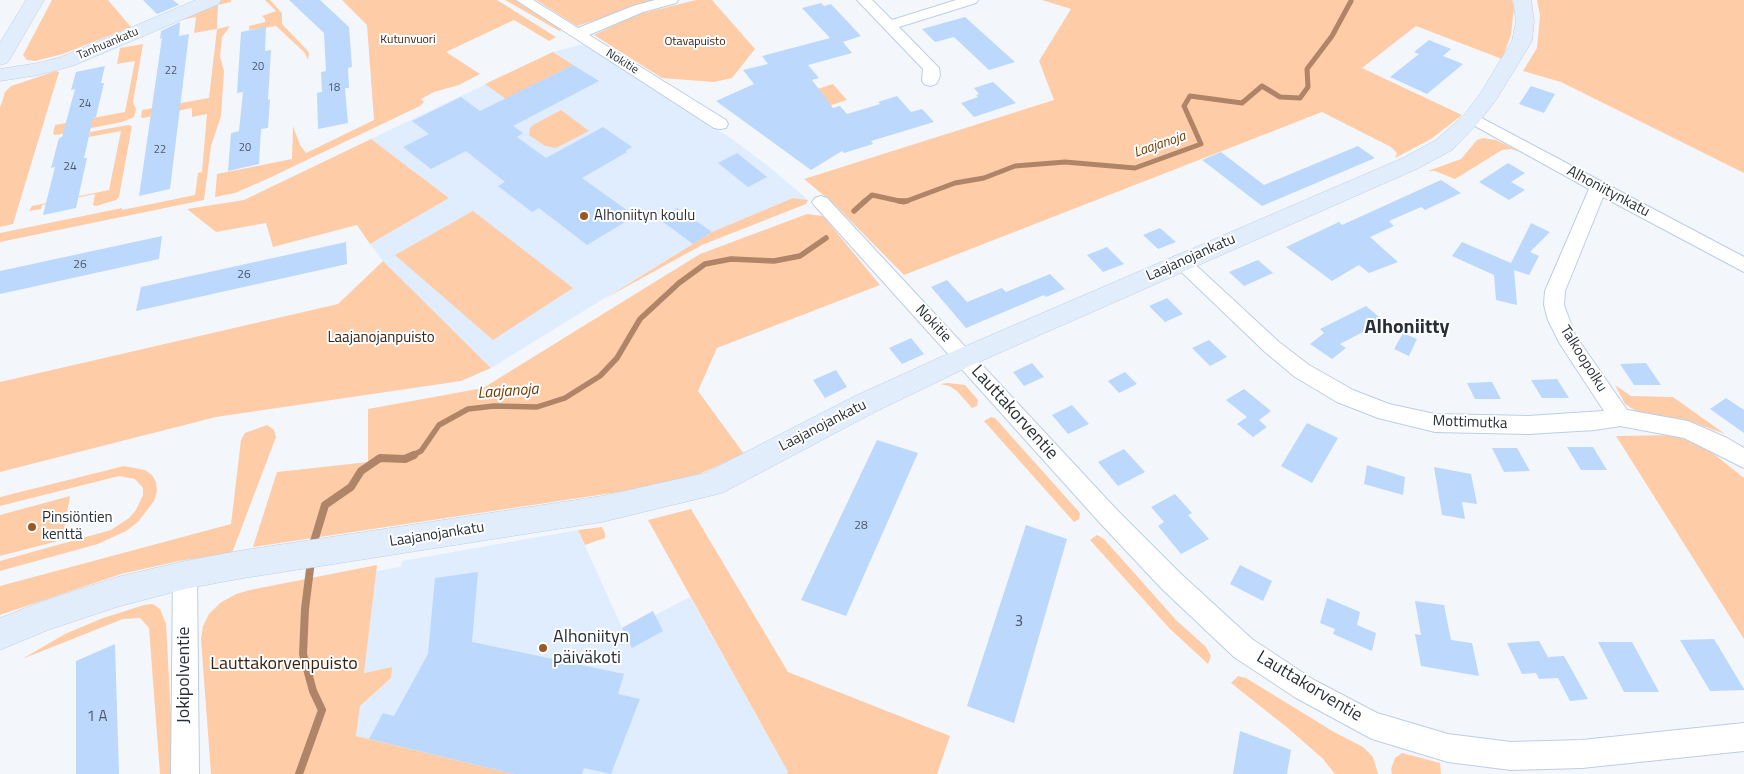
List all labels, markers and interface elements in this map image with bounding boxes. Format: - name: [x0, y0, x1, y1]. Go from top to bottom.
- street label: Tanhuankatu: [75, 25, 141, 63]
- park label: Kutunvuori: [380, 33, 436, 47]
- park label: Otavapuisto: [664, 35, 726, 49]
- street label: Nokitie: [603, 46, 641, 78]
- house number: 20: [252, 60, 264, 74]
- house number: 22: [165, 64, 177, 78]
- house number: 18: [328, 81, 340, 95]
- house number: 24: [79, 97, 91, 111]
- water label: Laajanoja: [1132, 128, 1188, 162]
- house number: 20: [239, 141, 251, 155]
- house number: 22: [154, 143, 166, 157]
- house number: 24: [63, 160, 77, 174]
- street label: Alhoniitynkatu: [1563, 163, 1653, 221]
- place label: Alhoniityn koulu: [594, 207, 695, 225]
- marker: Alhoniityn koulu: [578, 210, 590, 222]
- street label: Laajanojankatu: [1144, 230, 1238, 286]
- house number: 26: [73, 258, 87, 272]
- house number: 26: [237, 268, 251, 282]
- street label: Nokitie: [911, 302, 955, 346]
- district label: Alhoniitty: [1364, 316, 1450, 340]
- street label: Talkoopolku: [1556, 323, 1610, 395]
- park label: Laajanojanpuisto: [327, 329, 435, 347]
- street label: Lauttakorventie: [966, 361, 1062, 465]
- water label: Laajanoja: [477, 380, 539, 404]
- street label: Laajanojankatu: [776, 396, 870, 456]
- street label: Mottimutka: [1432, 413, 1508, 433]
- place label: Pinsiöntien kenttä: [42, 509, 113, 544]
- street label: Laajanojankatu: [388, 519, 486, 551]
- house number: 28: [854, 519, 868, 533]
- marker: Pinsiöntien kenttä: [26, 521, 38, 533]
- house number: 3: [1015, 613, 1023, 631]
- street label: Jokipolventie: [174, 627, 196, 723]
- place label: Alhoniityn päiväkoti: [553, 627, 629, 670]
- marker: Alhoniityn päiväkoti: [537, 642, 549, 654]
- street label: Lauttakorventie: [1252, 647, 1366, 727]
- park label: Lauttakorvenpuisto: [210, 654, 358, 676]
- house number: 1 A: [87, 708, 107, 726]

